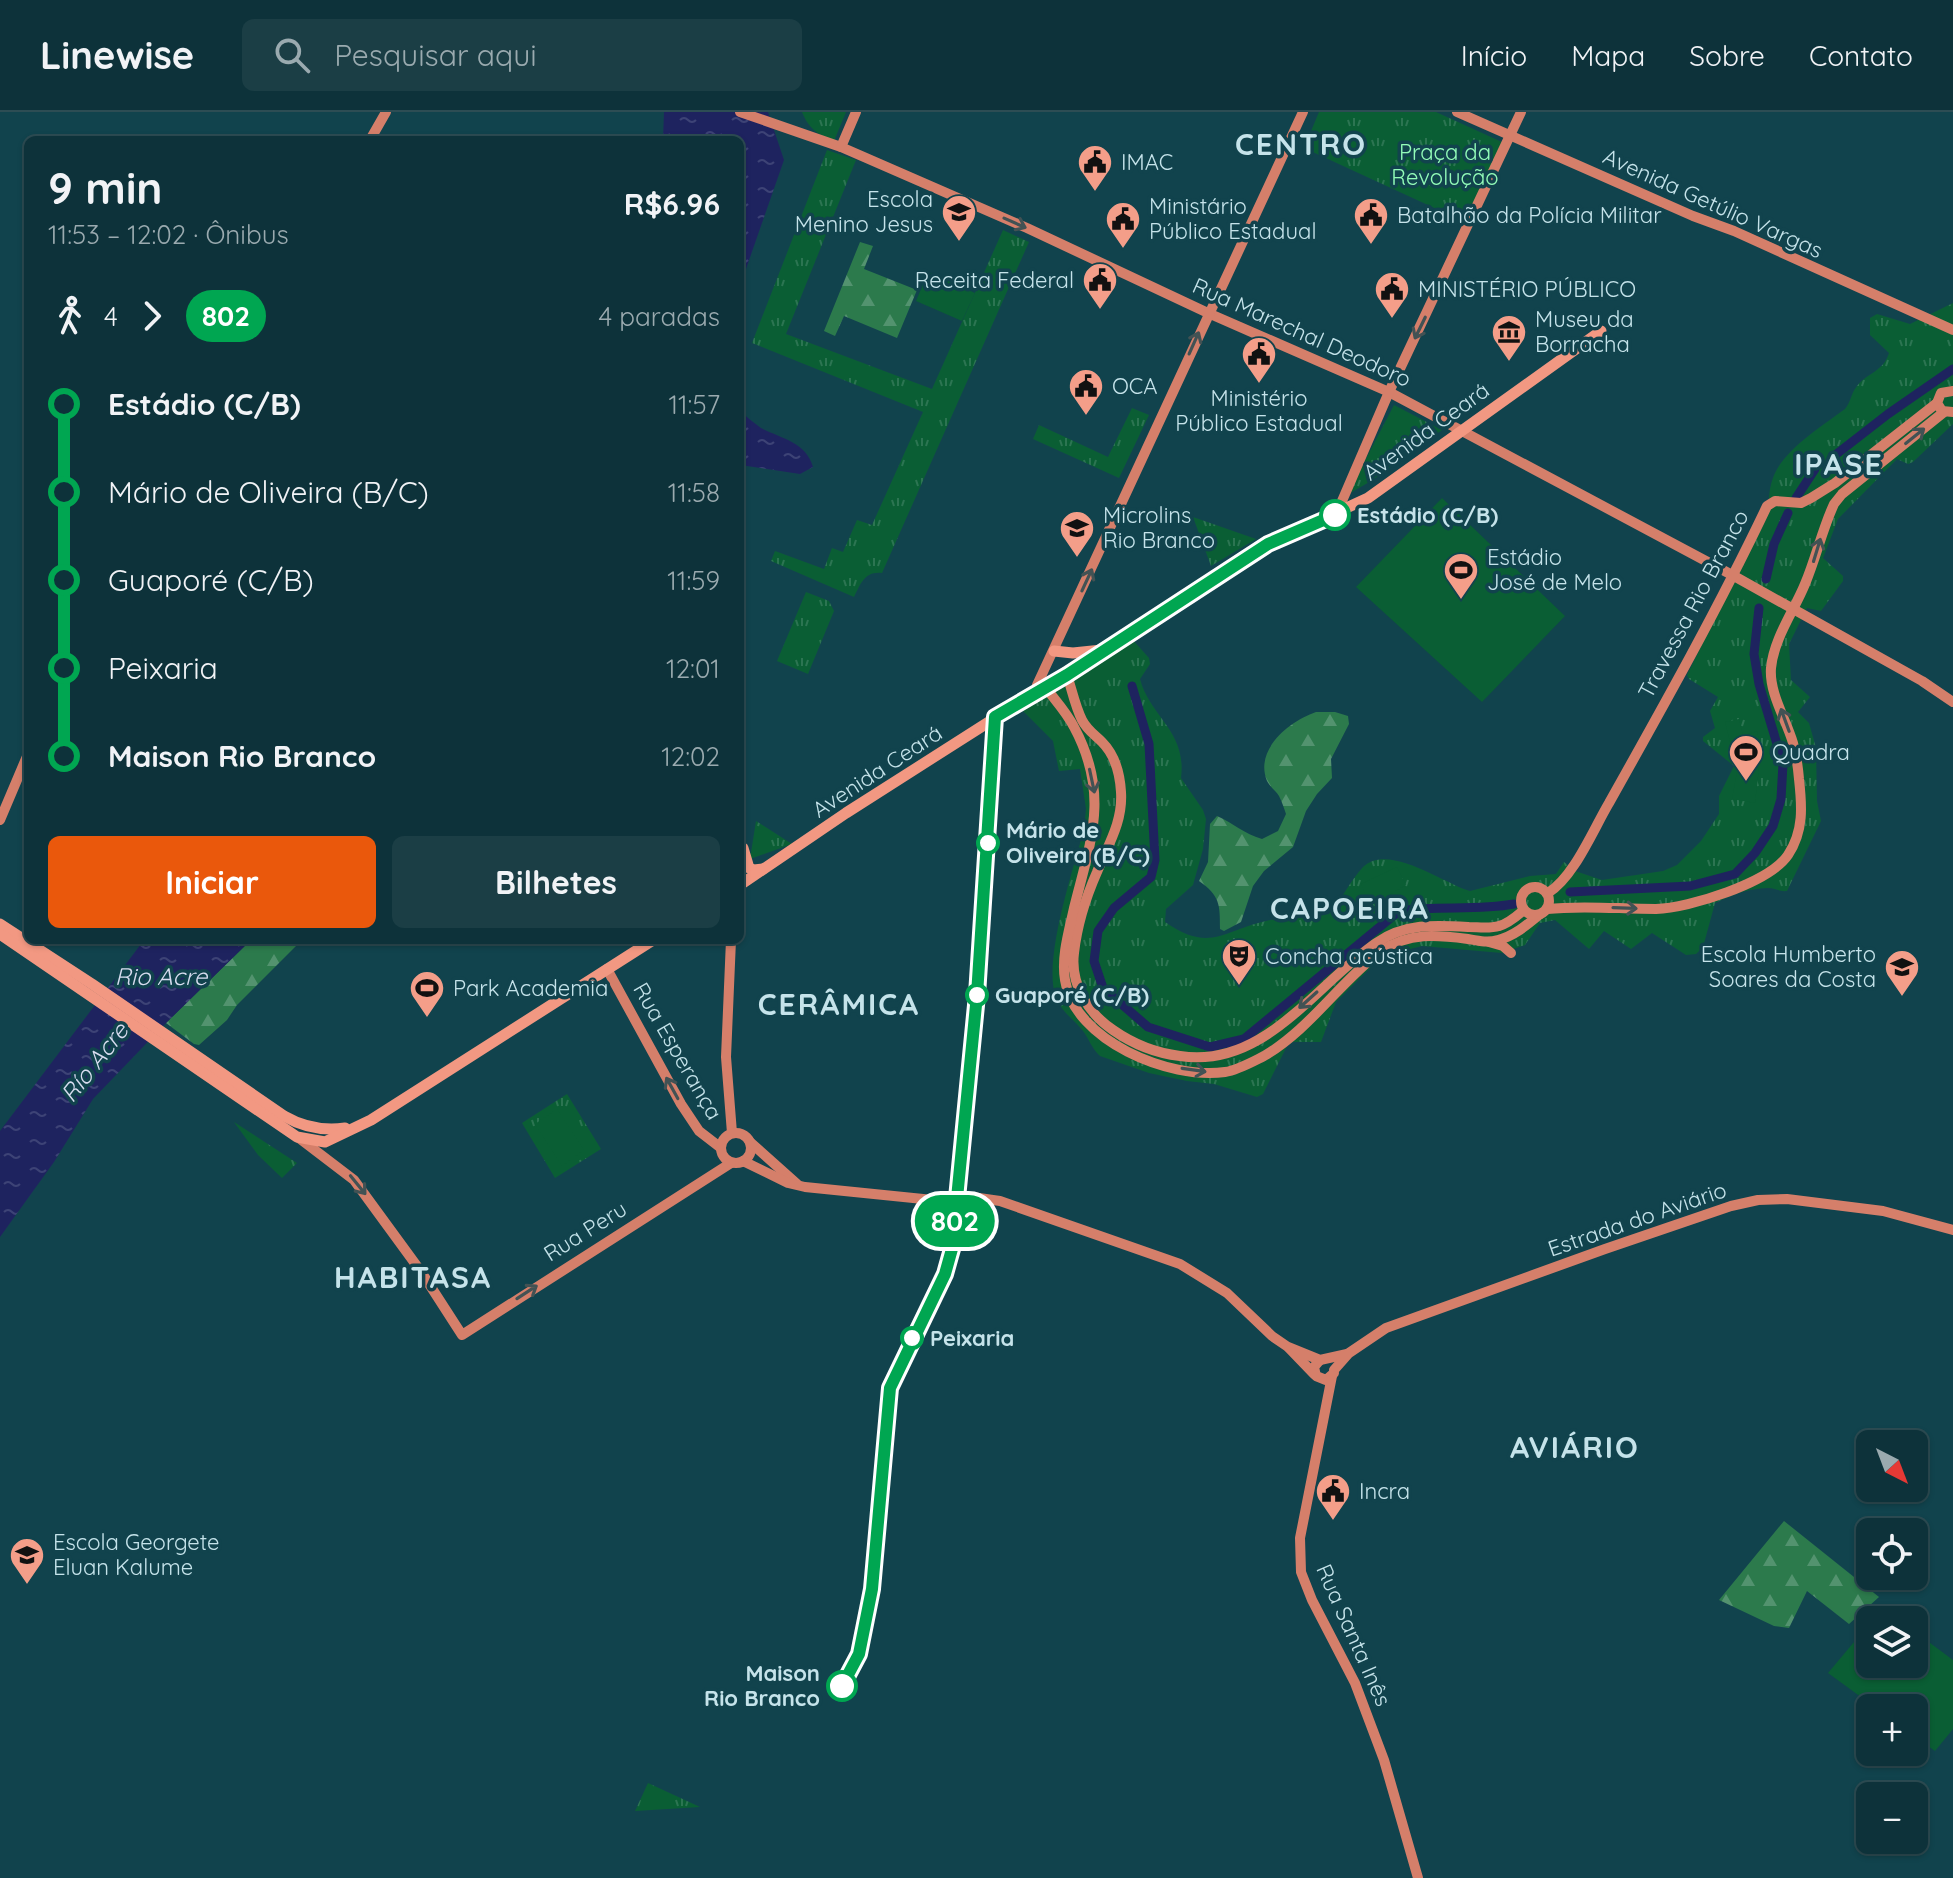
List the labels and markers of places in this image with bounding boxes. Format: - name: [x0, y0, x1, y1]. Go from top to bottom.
- public building icon: IMAC: [1076, 143, 1114, 193]
- place label: IMAC: [1121, 148, 1173, 176]
- place label: Escola Menino Jesus: [795, 185, 933, 238]
- place label: Ministário Público Estadual: [1149, 192, 1317, 245]
- school or university icon: Escola Menino Jesus: [940, 193, 978, 243]
- public building icon: Batalhão da Polícia Militar: [1352, 196, 1390, 246]
- public building icon: Ministário Público Estadual: [1104, 200, 1142, 250]
- place label: Batalhão da Polícia Militar: [1397, 201, 1662, 229]
- public building icon: Receita Federal: [1081, 261, 1119, 311]
- place label: Receita Federal: [915, 266, 1074, 294]
- public building icon: MINISTÉRIO PÚBLICO: [1373, 270, 1411, 320]
- place label: MINISTÉRIO PÚBLICO: [1418, 275, 1636, 303]
- place label: Museu da Borracha: [1535, 305, 1634, 358]
- museum icon: Museu da Borracha: [1490, 313, 1528, 363]
- public building icon: Ministério Público Estadual: [1240, 335, 1278, 385]
- public building icon: OCA: [1067, 367, 1105, 417]
- place label: OCA: [1112, 372, 1157, 400]
- place label: Ministério Público Estadual: [1175, 384, 1343, 437]
- marker: Estádio (C/B): [1320, 500, 1350, 530]
- place label: Microlins Rio Branco: [1103, 501, 1215, 554]
- place label: Estádio (C/B): [1357, 501, 1498, 529]
- school or university icon: Microlins Rio Branco: [1058, 509, 1096, 559]
- place label: Estádio José de Melo: [1487, 543, 1622, 596]
- sports icon: Estádio José de Melo: [1442, 551, 1480, 601]
- sports icon: Quadra: [1727, 733, 1765, 783]
- place label: Quadra: [1772, 738, 1850, 766]
- place label: Mário de Oliveira (B/C): [1006, 816, 1150, 869]
- marker: Mário de Oliveira (B/C): [977, 832, 999, 854]
- theatre icon: Concha acústica: [1220, 937, 1258, 987]
- place label: Escola Humberto Soares da Costa: [1701, 940, 1876, 993]
- place label: Concha acústica: [1265, 942, 1433, 970]
- school or university icon: Escola Humberto Soares da Costa: [1883, 948, 1921, 998]
- sports icon: Park Academia: [408, 969, 446, 1019]
- place label: Park Academia: [453, 974, 608, 1002]
- place label: Guaporé (C/B): [995, 981, 1149, 1009]
- marker: Guaporé (C/B): [966, 984, 988, 1006]
- place label: Peixaria: [930, 1324, 1014, 1352]
- marker: Peixaria: [901, 1327, 923, 1349]
- public building icon: Incra: [1314, 1472, 1352, 1522]
- place label: Incra: [1359, 1477, 1410, 1505]
- place label: Escola Georgete Eluan Kalume: [53, 1528, 220, 1581]
- school or university icon: Escola Georgete Eluan Kalume: [8, 1536, 46, 1586]
- place label: Maison Rio Branco: [704, 1659, 820, 1712]
- marker: Maison Rio Branco: [827, 1671, 857, 1701]

